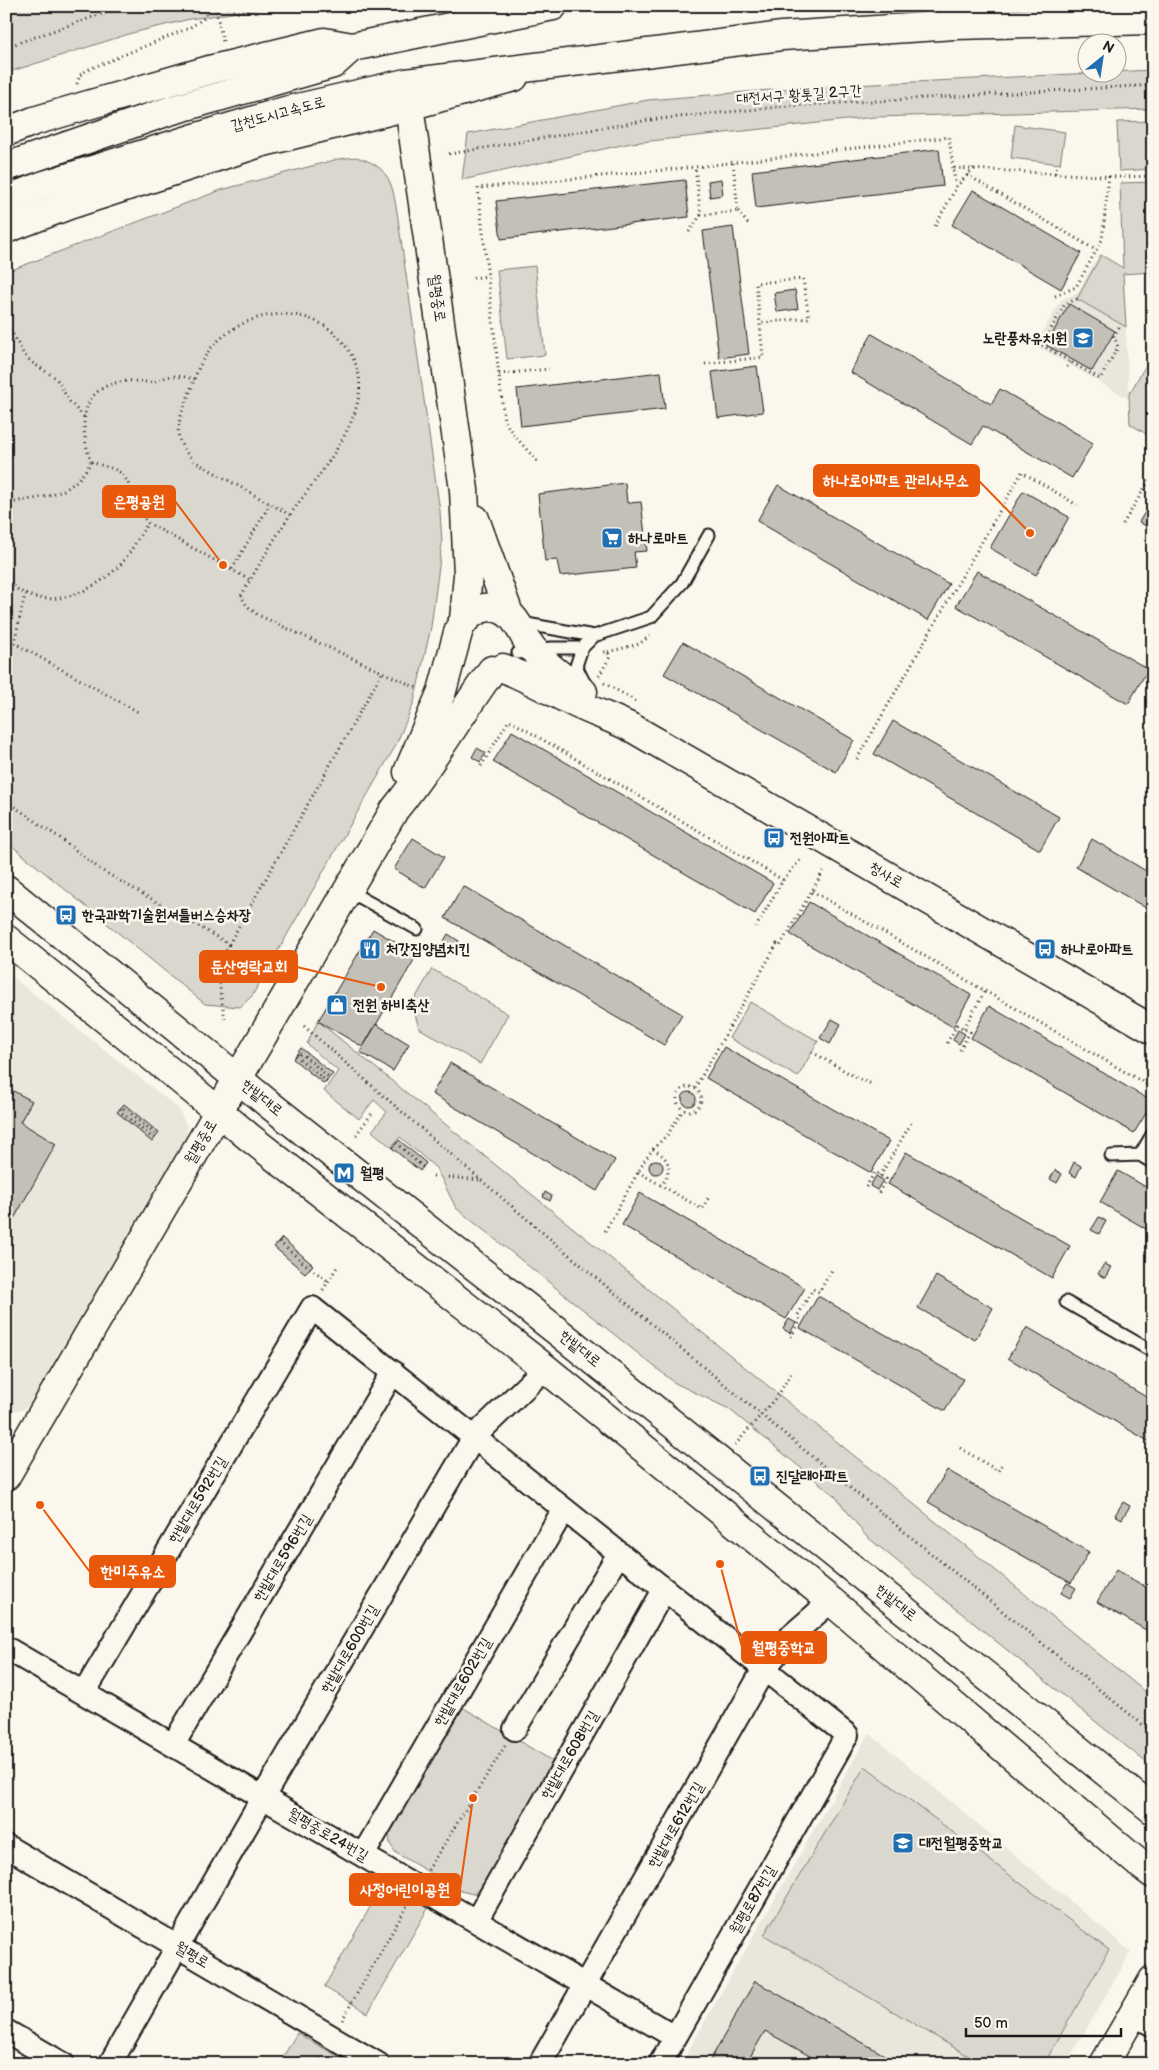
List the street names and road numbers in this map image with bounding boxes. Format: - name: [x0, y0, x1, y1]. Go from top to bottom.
- street label: 대전서구 황톳길 2구간: [736, 81, 862, 109]
- street label: 갑천도시고속도로: [229, 92, 327, 136]
- street label: 월평중로: [424, 273, 450, 323]
- street label: 청사로: [866, 858, 906, 892]
- street label: 한밭대로: [237, 1075, 287, 1121]
- street label: 월평중로: [181, 1116, 221, 1168]
- street label: 한밭대로: [555, 1326, 605, 1372]
- street label: 한밭대로592번길: [164, 1453, 232, 1547]
- street label: 한밭대로596번길: [249, 1511, 317, 1605]
- street label: 한밭대로: [871, 1580, 921, 1626]
- street label: 한밭대로600번길: [317, 1601, 383, 1697]
- street label: 한밭대로602번길: [430, 1634, 496, 1730]
- street label: 한밭대로608번길: [537, 1707, 603, 1803]
- street label: 한밭대로612번길: [644, 1779, 708, 1871]
- street label: 월평중로24번길: [284, 1804, 372, 1866]
- street label: 월평로87번길: [726, 1862, 780, 1938]
- street label: 월평로: [172, 1938, 212, 1972]

